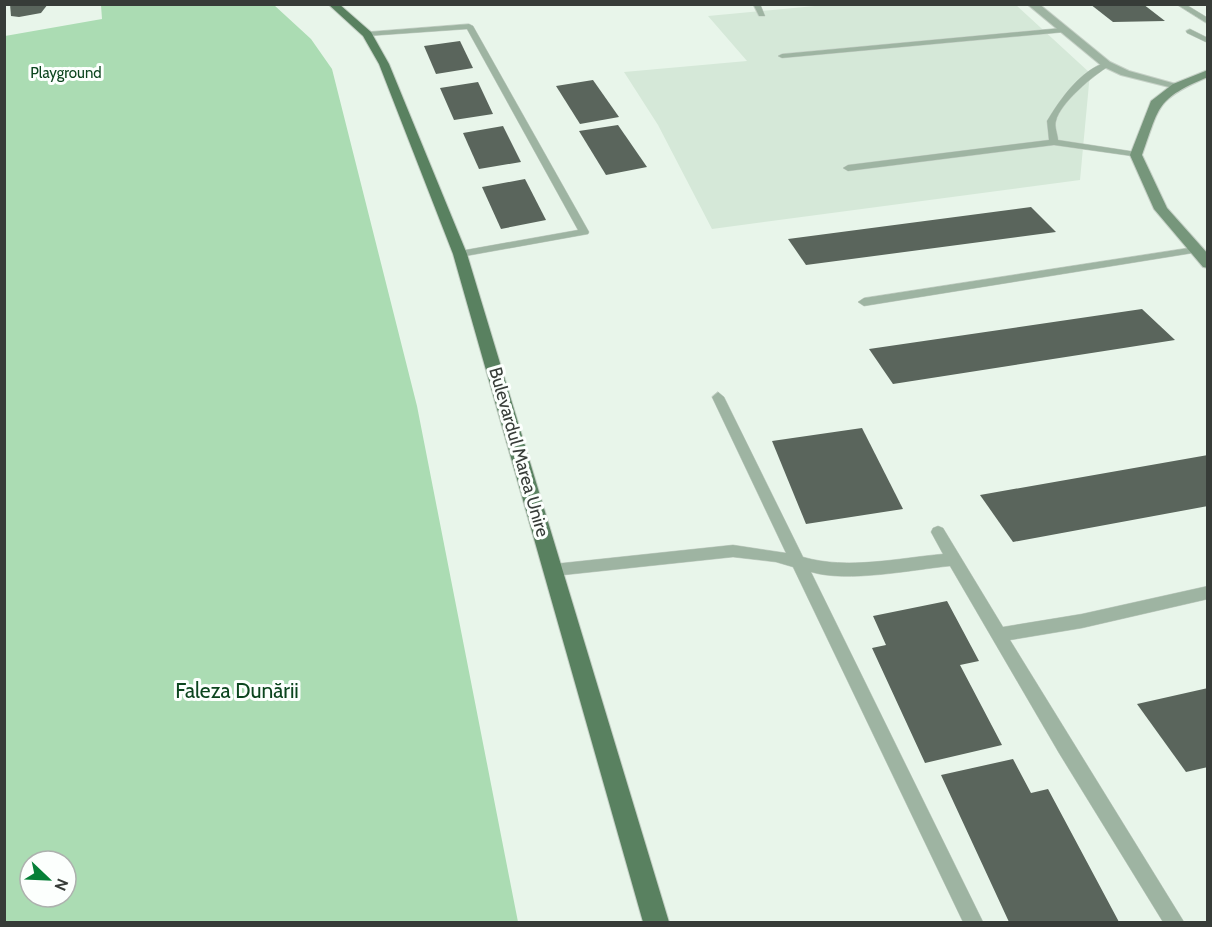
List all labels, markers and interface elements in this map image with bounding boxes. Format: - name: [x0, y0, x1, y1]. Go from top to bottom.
- park label: Playground: [30, 64, 102, 82]
- street label: Bulevardul Marea Unire: [484, 364, 554, 540]
- park label: Faleza Dunării: [175, 678, 299, 703]
- north arrow: [18, 849, 78, 909]
- text: N: [50, 876, 72, 894]

